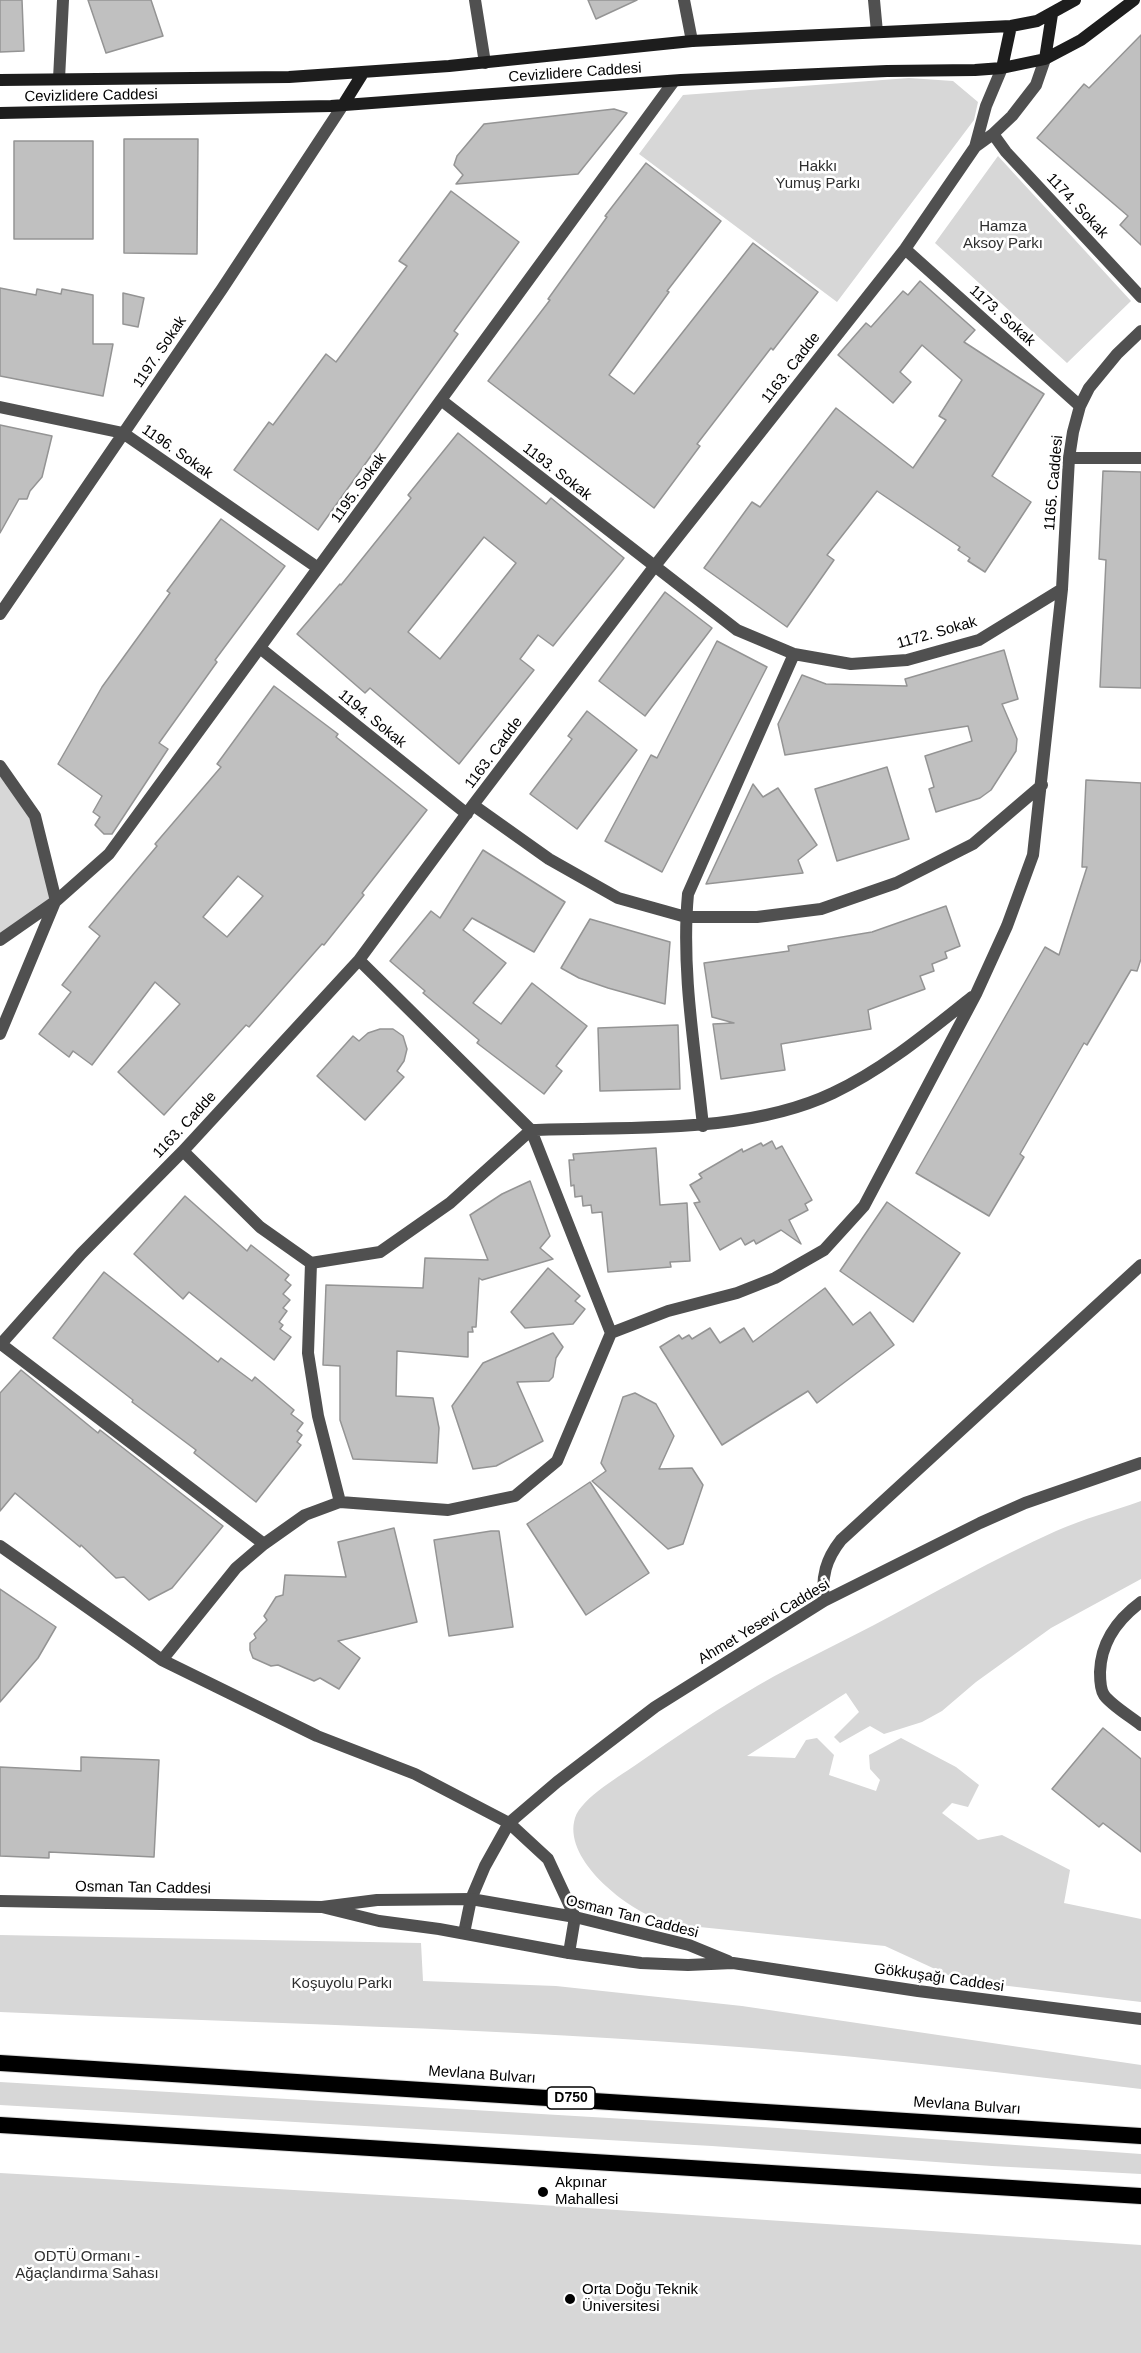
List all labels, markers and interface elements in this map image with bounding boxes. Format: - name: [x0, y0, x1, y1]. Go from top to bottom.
- street label: Cevizlidere Caddesi: [508, 59, 642, 87]
- street label: Cevizlidere Caddesi: [24, 86, 158, 106]
- park label: Hakkı Yumuş Parkı: [775, 158, 861, 193]
- street label: 1174. Sokak: [1042, 170, 1112, 242]
- park label: Hamza Aksoy Parkı: [963, 218, 1043, 253]
- street label: 1173. Sokak: [965, 282, 1039, 350]
- street label: 1197. Sokak: [130, 313, 190, 391]
- street label: 1163. Cadde: [758, 329, 824, 407]
- street label: 1196. Sokak: [138, 421, 216, 483]
- street label: 1165. Caddesi: [1041, 435, 1067, 531]
- street label: 1193. Sokak: [519, 440, 595, 504]
- street label: 1195. Sokak: [328, 449, 390, 527]
- street label: 1172. Sokak: [895, 613, 979, 653]
- street label: 1194. Sokak: [334, 686, 410, 752]
- street label: 1163. Cadde: [461, 714, 527, 792]
- street label: 1163. Cadde: [150, 1088, 220, 1162]
- street label: Ahmet Yesevi Caddesi: [695, 1576, 833, 1668]
- street label: Osman Tan Caddesi: [75, 1878, 211, 1898]
- street label: Osman Tan Caddesi: [564, 1892, 700, 1942]
- street label: Gökkuşağı Caddesi: [873, 1960, 1005, 1996]
- park label: Koşuyolu Parkı: [292, 1975, 392, 1993]
- street label: Mevlana Bulvarı: [428, 2062, 536, 2088]
- road number: D750: [547, 2087, 595, 2109]
- street label: Mevlana Bulvarı: [913, 2093, 1021, 2119]
- place label: Akpınar Mahallesi: [555, 2174, 618, 2209]
- marker: Akpınar Mahallesi: [536, 2185, 550, 2199]
- park label: ODTÜ Ormanı - Ağaçlandırma Sahası: [15, 2248, 159, 2283]
- place label: Orta Doğu Teknik Üniversitesi: [582, 2281, 698, 2316]
- marker: Orta Doğu Teknik Üniversitesi: [563, 2292, 577, 2306]

